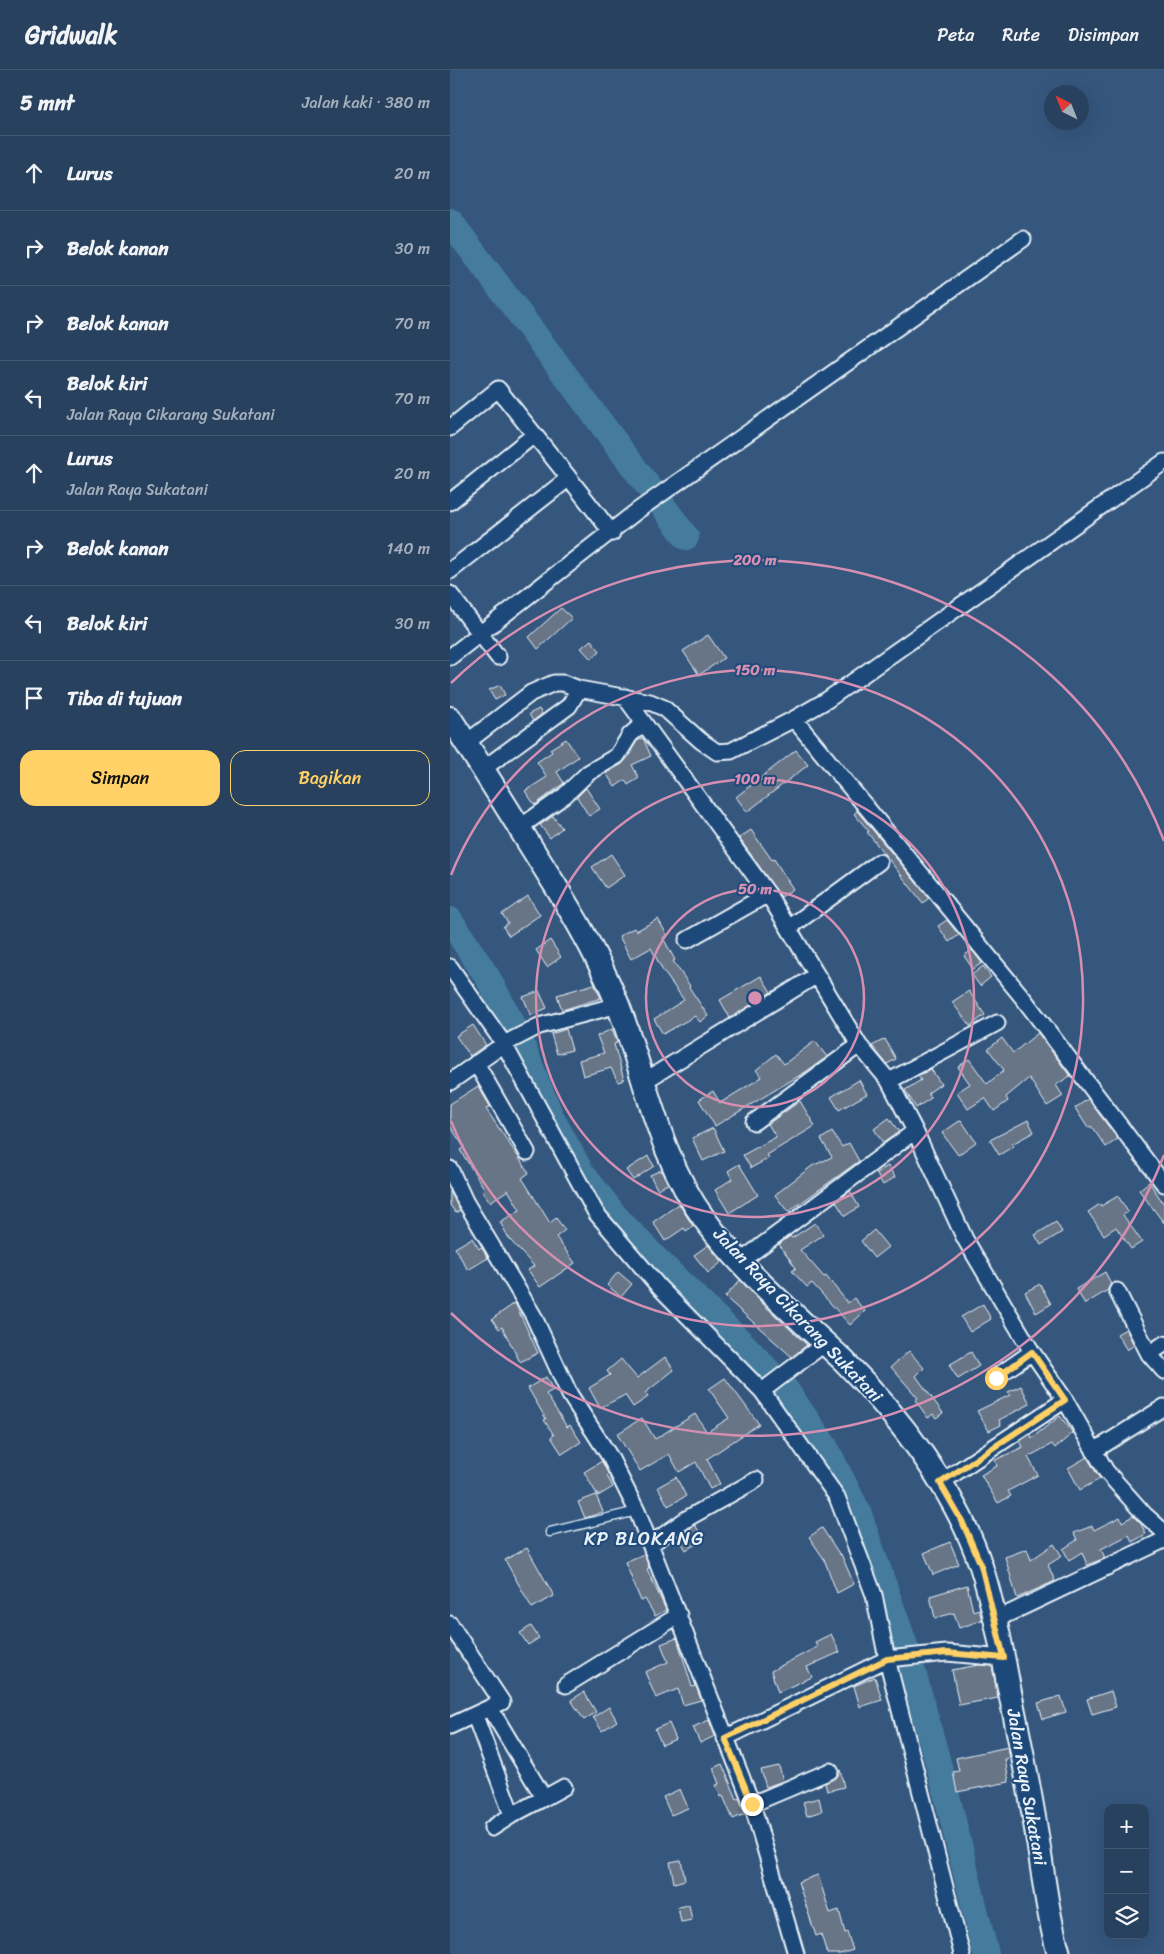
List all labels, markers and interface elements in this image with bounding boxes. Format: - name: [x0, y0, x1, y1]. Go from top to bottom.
- text: Gridwalk: [25, 14, 117, 56]
- text: Peta: [937, 19, 974, 51]
- text: Rute: [1002, 19, 1040, 51]
- text: Disimpan: [1068, 19, 1139, 51]
- text: 5 mnt: [20, 84, 74, 122]
- north arrow: [1044, 85, 1089, 130]
- text: Jalan kaki · 380 m: [302, 88, 430, 117]
- text: Lurus: [67, 157, 113, 190]
- icon: ahead: [20, 159, 48, 187]
- text: 20 m: [394, 159, 430, 188]
- text: Belok kanan: [67, 232, 169, 265]
- icon: right: [20, 234, 48, 262]
- text: 30 m: [395, 234, 430, 263]
- text: Belok kanan: [67, 307, 169, 340]
- icon: right: [20, 309, 48, 337]
- text: 70 m: [394, 309, 430, 338]
- text: Belok kiri: [67, 367, 147, 400]
- icon: left: [20, 384, 48, 412]
- text: 70 m: [394, 384, 430, 413]
- text: Jalan Raya Cikarang Sukatani: [67, 400, 275, 429]
- text: Lurus: [67, 442, 113, 475]
- icon: ahead: [20, 459, 48, 487]
- text: 20 m: [394, 459, 430, 488]
- text: Jalan Raya Sukatani: [67, 475, 208, 504]
- text: Belok kanan: [67, 532, 169, 565]
- icon: right: [20, 534, 48, 562]
- text: 140 m: [387, 534, 430, 563]
- text: 200 m: [732, 547, 777, 573]
- text: Belok kiri: [67, 607, 147, 640]
- icon: left: [20, 609, 48, 637]
- text: 30 m: [395, 609, 430, 638]
- text: 150 m: [735, 657, 776, 683]
- text: Tiba di tujuan: [67, 682, 182, 715]
- icon: arrive: [20, 684, 48, 712]
- button: Simpan: [20, 750, 220, 806]
- button: Bagikan: [230, 750, 430, 806]
- text: 100 m: [735, 766, 776, 792]
- text: 50 m: [738, 876, 773, 902]
- centre of rings: [746, 989, 764, 1007]
- street label: Jalan Raya Cikarang Sukatani: [705, 1219, 891, 1411]
- route start: [985, 1367, 1008, 1390]
- district label: KP BLOKANG: [584, 1522, 704, 1555]
- street label: Jalan Raya Sukatani: [997, 1705, 1057, 1869]
- route end: [741, 1793, 764, 1816]
- map controls: [1104, 1804, 1149, 1939]
- button: +: [1104, 1804, 1149, 1849]
- button: −: [1104, 1849, 1149, 1894]
- button: layers: [1104, 1894, 1149, 1939]

